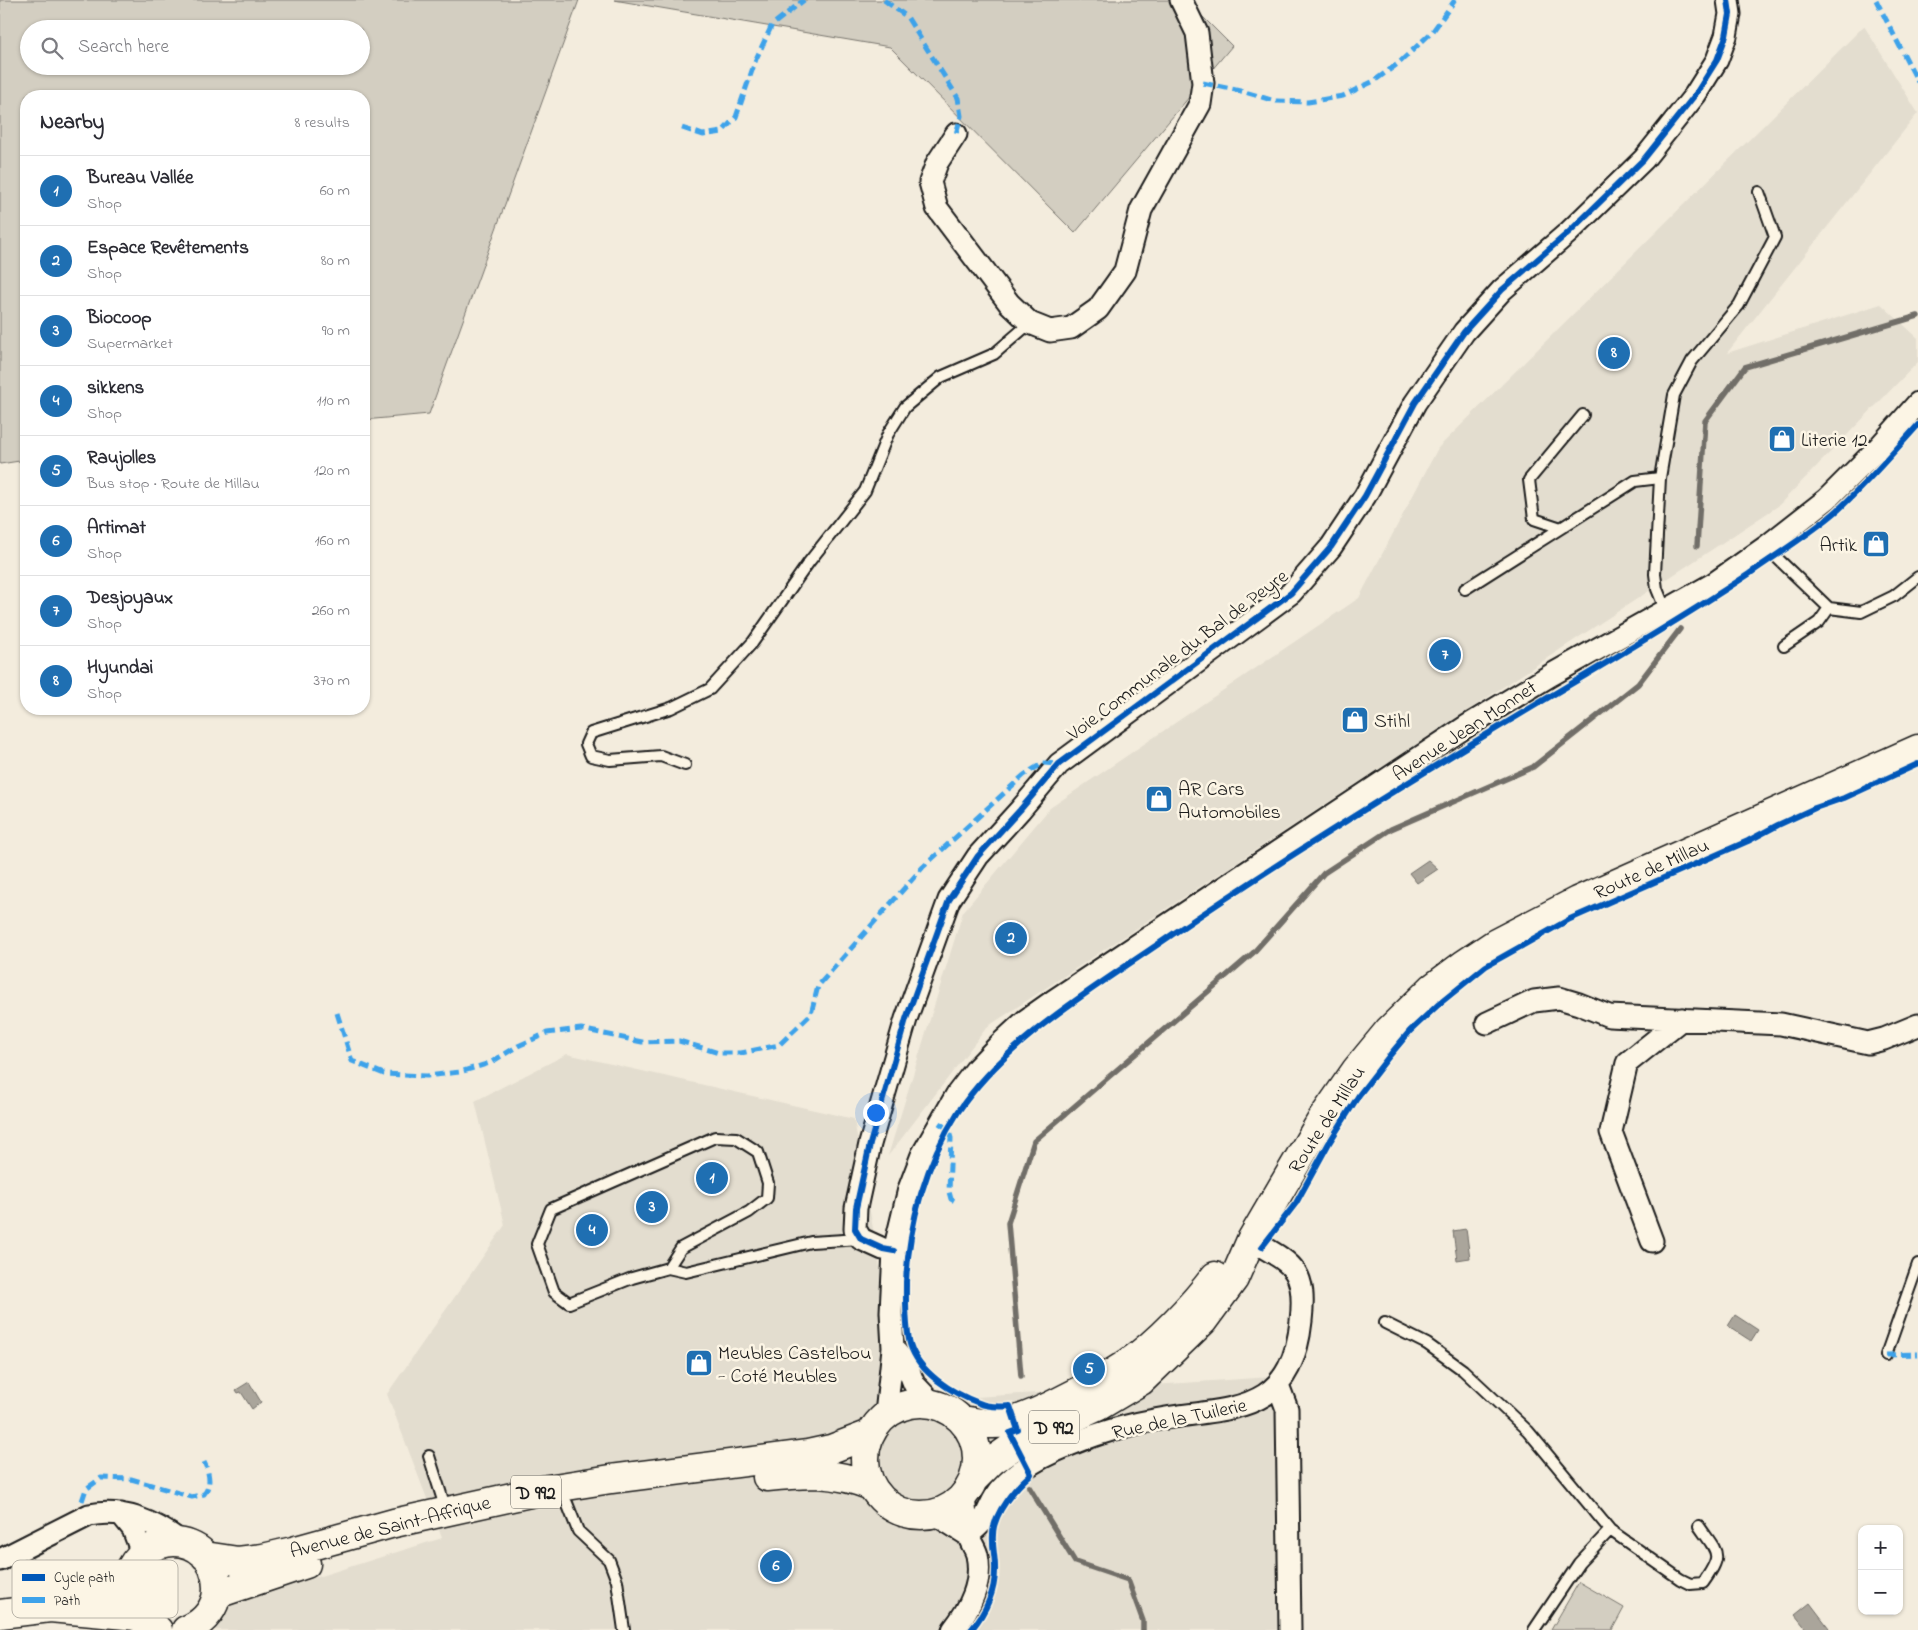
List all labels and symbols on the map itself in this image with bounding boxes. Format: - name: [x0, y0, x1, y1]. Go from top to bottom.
- pin: 8: [1598, 334, 1630, 372]
- shop icon: Literie 12: [1767, 424, 1797, 454]
- place label: Literie 12: [1801, 427, 1868, 456]
- shop icon: Artik: [1861, 529, 1891, 559]
- place label: Artik: [1819, 532, 1857, 561]
- street label: Voie Communale du Bal de Peyre: [1061, 563, 1295, 749]
- pin: 7: [1429, 636, 1461, 674]
- street label: Avenue Jean Monnet: [1387, 674, 1544, 790]
- shop icon: Stihl: [1340, 705, 1370, 735]
- place label: Stihl: [1374, 708, 1410, 737]
- place label: AR Cars Automobiles: [1178, 776, 1281, 828]
- shop icon: AR Cars Automobiles: [1144, 784, 1174, 814]
- street label: Route de Millau: [1590, 832, 1714, 909]
- pin: 2: [995, 919, 1027, 957]
- street label: Route de Millau: [1282, 1061, 1374, 1180]
- your location: [863, 1100, 889, 1126]
- pin: 1: [696, 1159, 728, 1197]
- pin: 3: [636, 1188, 668, 1226]
- pin: 4: [576, 1211, 608, 1249]
- place label: Meubles Castelbou - Coté Meubles: [718, 1340, 871, 1392]
- shop icon: Meubles Castelbou - Coté Meubles: [684, 1348, 714, 1378]
- pin: 5: [1073, 1350, 1105, 1388]
- street label: Rue de la Tuilerie: [1109, 1392, 1250, 1449]
- road number: D 992: [1029, 1410, 1079, 1444]
- road number: D 992: [511, 1475, 561, 1508]
- street label: Avenue de Saint-Affrique: [287, 1489, 494, 1567]
- pin: 6: [760, 1547, 792, 1585]
- legend: [12, 1560, 178, 1618]
- text: Cycle path: [54, 1568, 115, 1590]
- text: Path: [54, 1591, 80, 1612]

